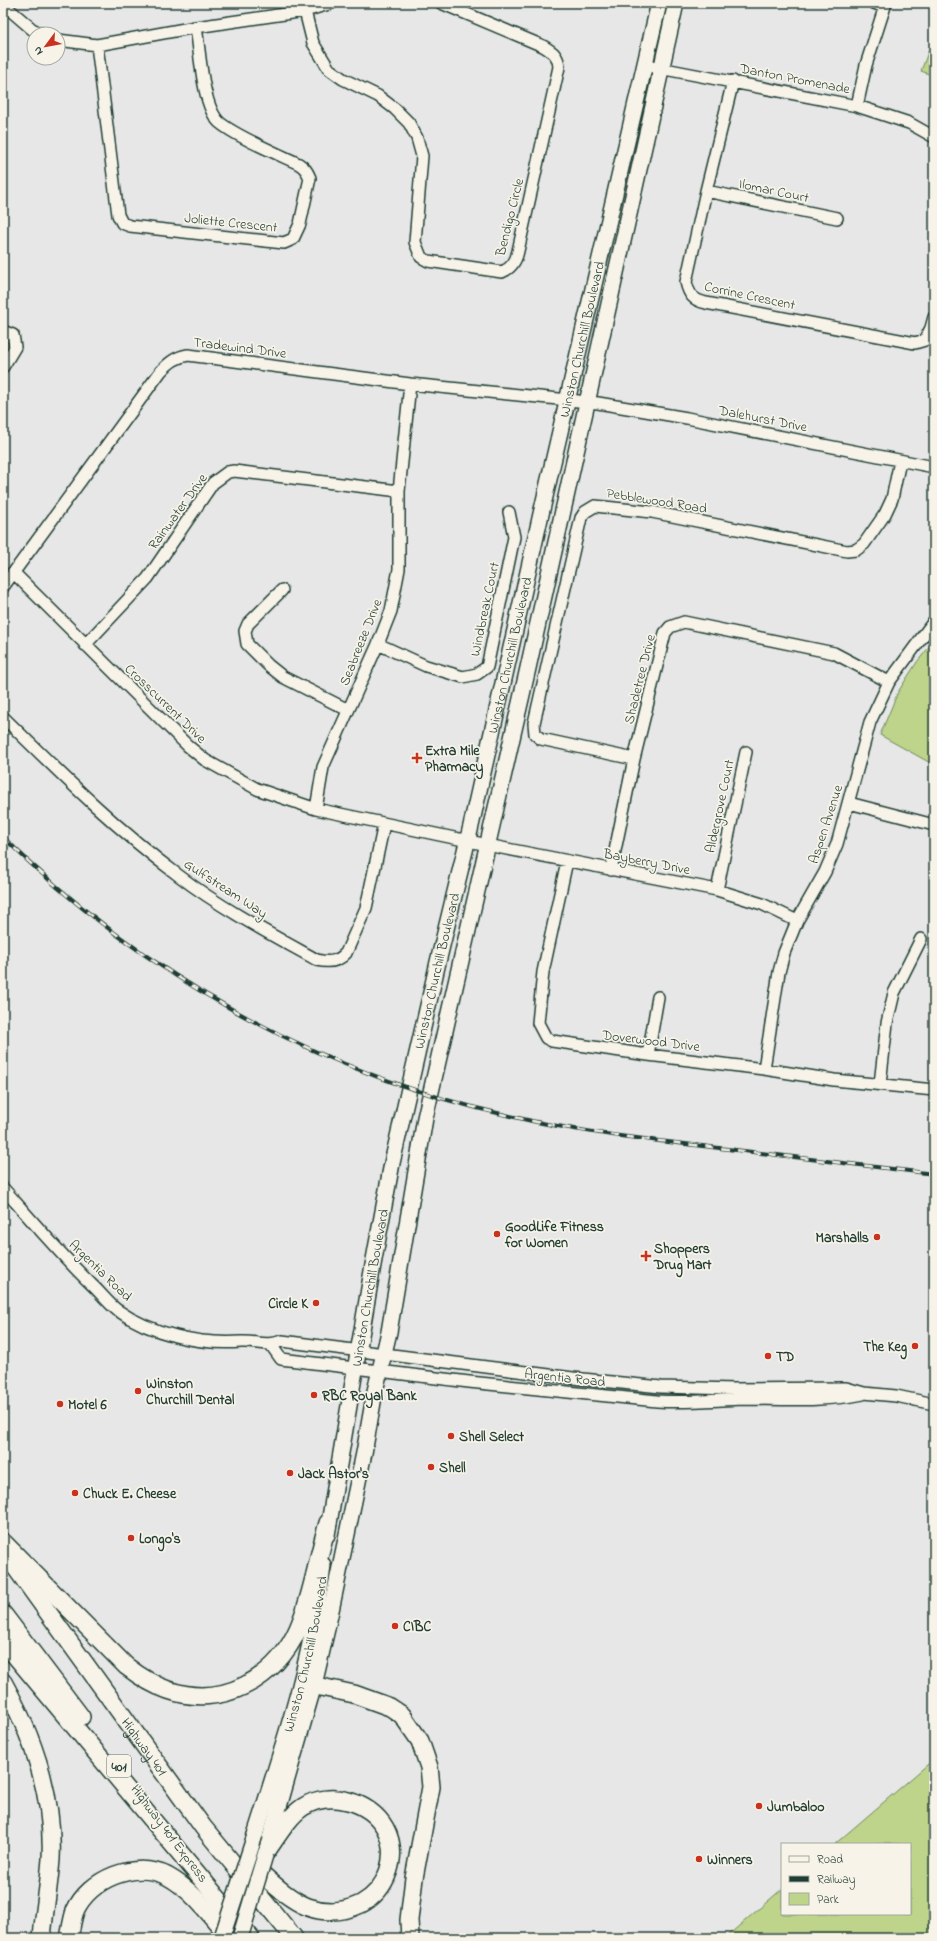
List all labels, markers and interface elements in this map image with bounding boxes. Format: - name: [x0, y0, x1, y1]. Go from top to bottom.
- north arrow: [26, 26, 66, 66]
- text: N: [30, 43, 47, 58]
- street label: Danton Promenade: [737, 58, 852, 101]
- street label: Ilomar Court: [737, 174, 811, 209]
- street label: Bendigo Circle: [490, 176, 531, 260]
- street label: Joliette Crescent: [183, 208, 279, 239]
- street label: Winston Churchill Boulevard: [555, 259, 611, 419]
- street label: Corrine Crescent: [702, 277, 797, 316]
- street label: Tradewind Drive: [192, 332, 288, 365]
- street label: Dalehurst Drive: [716, 400, 810, 439]
- street label: Rainwater Drive: [143, 469, 213, 554]
- street label: Pebblewood Road: [605, 483, 709, 520]
- street label: Windbreak Court: [465, 560, 506, 658]
- street label: Winston Churchill Boulevard: [483, 575, 539, 735]
- street label: Seabreeze Drive: [334, 595, 389, 689]
- street label: Shadetree Drive: [619, 632, 662, 726]
- street label: Crosscurrent Drive: [119, 659, 211, 749]
- place label: Extra Mile Pharmacy: [425, 741, 483, 780]
- marker: Extra Mile Pharmacy: [412, 753, 422, 763]
- street label: Aldergrove Court: [700, 757, 742, 855]
- street label: Aspen Avenue: [804, 782, 849, 867]
- street label: Bayberry Drive: [601, 844, 692, 882]
- street label: Gulfstream Way: [179, 854, 271, 925]
- street label: Winston Churchill Boulevard: [409, 891, 466, 1051]
- street label: Doverwood Drive: [600, 1025, 702, 1058]
- street label: Winston Churchill Boulevard: [347, 1207, 395, 1368]
- place label: GoodLife Fitness for Women: [504, 1217, 604, 1254]
- place label: Marshalls: [815, 1228, 869, 1249]
- marker: GoodLife Fitness for Women: [492, 1229, 502, 1239]
- marker: Marshalls: [872, 1232, 882, 1242]
- street label: Argentia Road: [63, 1235, 137, 1308]
- place label: Shoppers Drug Mart: [653, 1239, 712, 1278]
- marker: Shoppers Drug Mart: [641, 1251, 651, 1261]
- place label: Circle K: [268, 1294, 309, 1315]
- marker: Circle K: [311, 1298, 321, 1308]
- place label: The Keg: [863, 1337, 908, 1360]
- marker: The Keg: [910, 1341, 920, 1351]
- place label: TD: [776, 1347, 794, 1368]
- marker: TD: [763, 1351, 773, 1361]
- street label: Argentia Road: [523, 1364, 606, 1394]
- place label: Winston Churchill Dental: [146, 1374, 235, 1411]
- marker: Winston Churchill Dental: [133, 1386, 143, 1396]
- place label: RBC Royal Bank: [321, 1386, 417, 1409]
- marker: RBC Royal Bank: [309, 1390, 319, 1400]
- place label: Motel 6: [68, 1395, 108, 1416]
- marker: Motel 6: [55, 1399, 65, 1409]
- place label: Shell Select: [459, 1427, 524, 1448]
- marker: Shell Select: [446, 1431, 456, 1441]
- place label: Shell: [439, 1458, 466, 1479]
- marker: Shell: [426, 1462, 436, 1472]
- place label: Jack Astor's: [298, 1464, 369, 1485]
- marker: Jack Astor's: [285, 1468, 295, 1478]
- place label: Chuck E. Cheese: [83, 1484, 177, 1505]
- marker: Chuck E. Cheese: [70, 1488, 80, 1498]
- place label: Longo's: [139, 1529, 181, 1552]
- marker: Longo's: [126, 1533, 136, 1543]
- street label: Winston Churchill Boulevard: [279, 1575, 334, 1735]
- place label: CIBC: [403, 1617, 431, 1638]
- marker: CIBC: [390, 1621, 400, 1631]
- street label: Highway 401: [118, 1714, 172, 1778]
- road number: 401: [107, 1755, 131, 1777]
- street label: Highway 401 Express: [124, 1780, 213, 1888]
- place label: Jumbaloo: [767, 1797, 825, 1818]
- marker: Jumbaloo: [754, 1801, 764, 1811]
- legend: [781, 1843, 911, 1915]
- place label: Winners: [707, 1850, 753, 1871]
- text: Road: [817, 1851, 843, 1869]
- marker: Winners: [694, 1854, 704, 1864]
- text: Railway: [817, 1871, 856, 1890]
- text: Park: [817, 1891, 839, 1909]

